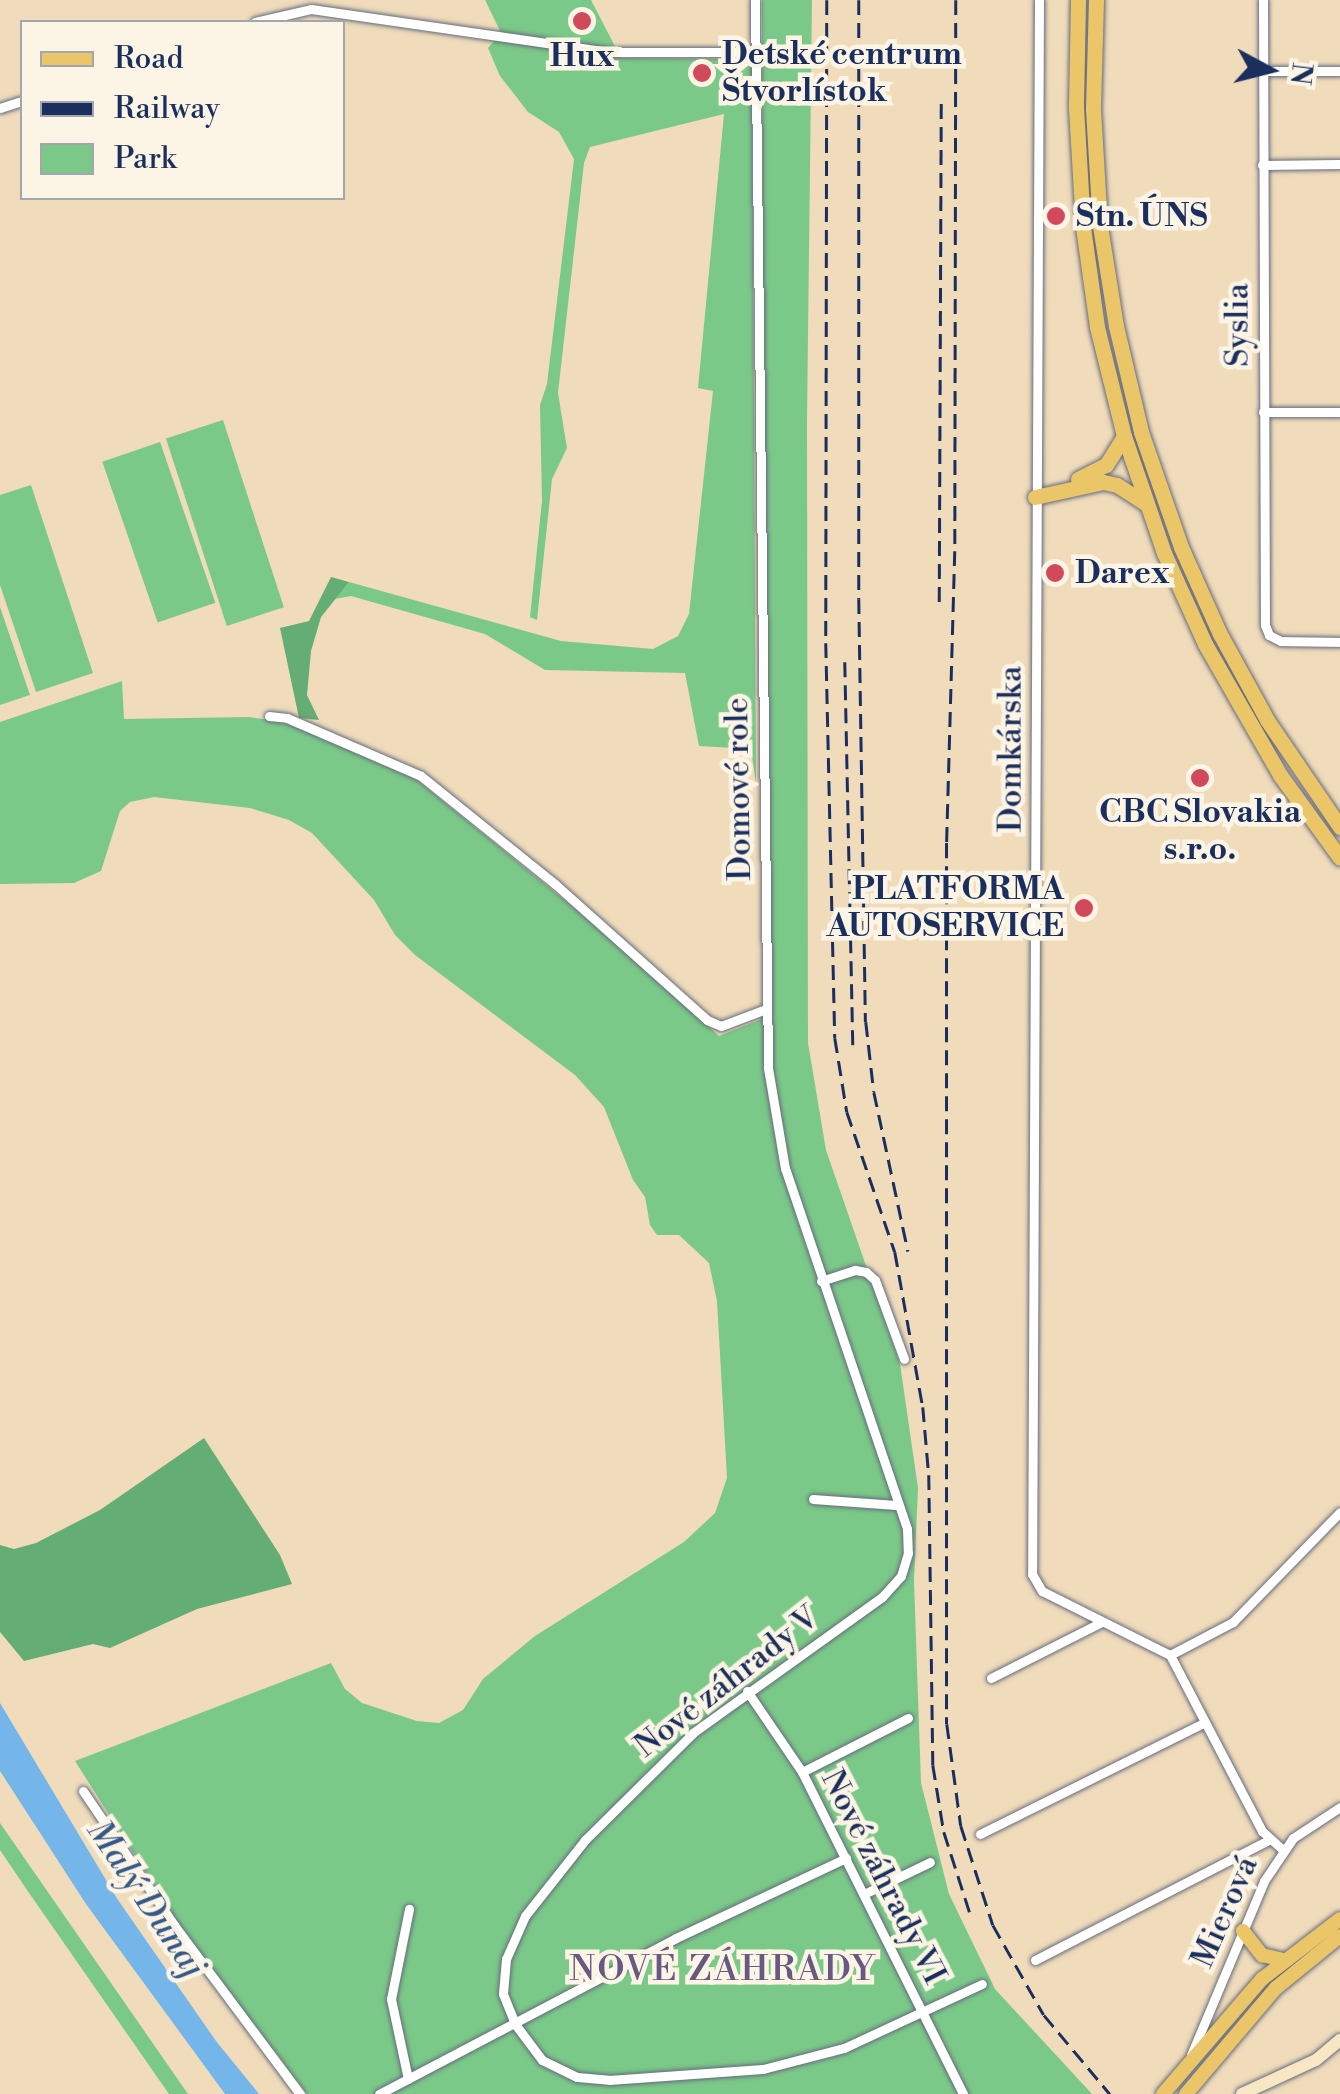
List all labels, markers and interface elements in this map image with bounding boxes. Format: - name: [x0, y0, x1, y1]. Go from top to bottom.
- marker: Hux: [571, 10, 593, 32]
- legend: [20, 20, 345, 200]
- north arrow: [1220, 20, 1320, 120]
- place label: Detské centrum Štvorlístok: [722, 36, 962, 111]
- place label: Hux: [550, 37, 614, 75]
- text: Road: [114, 40, 184, 78]
- text: N: [1282, 61, 1319, 87]
- marker: Detské centrum Štvorlístok: [691, 62, 713, 84]
- text: Railway: [114, 90, 220, 128]
- text: Park: [114, 140, 176, 178]
- place label: Stn. ÚNS: [1076, 197, 1208, 235]
- marker: Stn. ÚNS: [1045, 205, 1067, 227]
- street label: Syslia: [1219, 283, 1257, 367]
- place label: Darex: [1075, 554, 1169, 592]
- marker: Darex: [1044, 562, 1066, 584]
- street label: Domkárska: [992, 666, 1030, 832]
- street label: Domové role: [718, 697, 760, 881]
- marker: CBC Slovakia s.r.o.: [1189, 767, 1211, 789]
- place label: CBC Slovakia s.r.o.: [1099, 794, 1301, 869]
- place label: PLATFORMA AUTOSERVICE: [827, 871, 1064, 946]
- marker: PLATFORMA AUTOSERVICE: [1073, 897, 1095, 919]
- street label: Nové záhrady V: [627, 1598, 827, 1766]
- street label: Nové záhrady VI: [813, 1764, 953, 1990]
- water label: Malý Dunaj: [77, 1812, 213, 1986]
- street label: Mierová: [1184, 1850, 1266, 1974]
- district label: NOVÉ ZÁHRADY: [569, 1949, 877, 1991]

